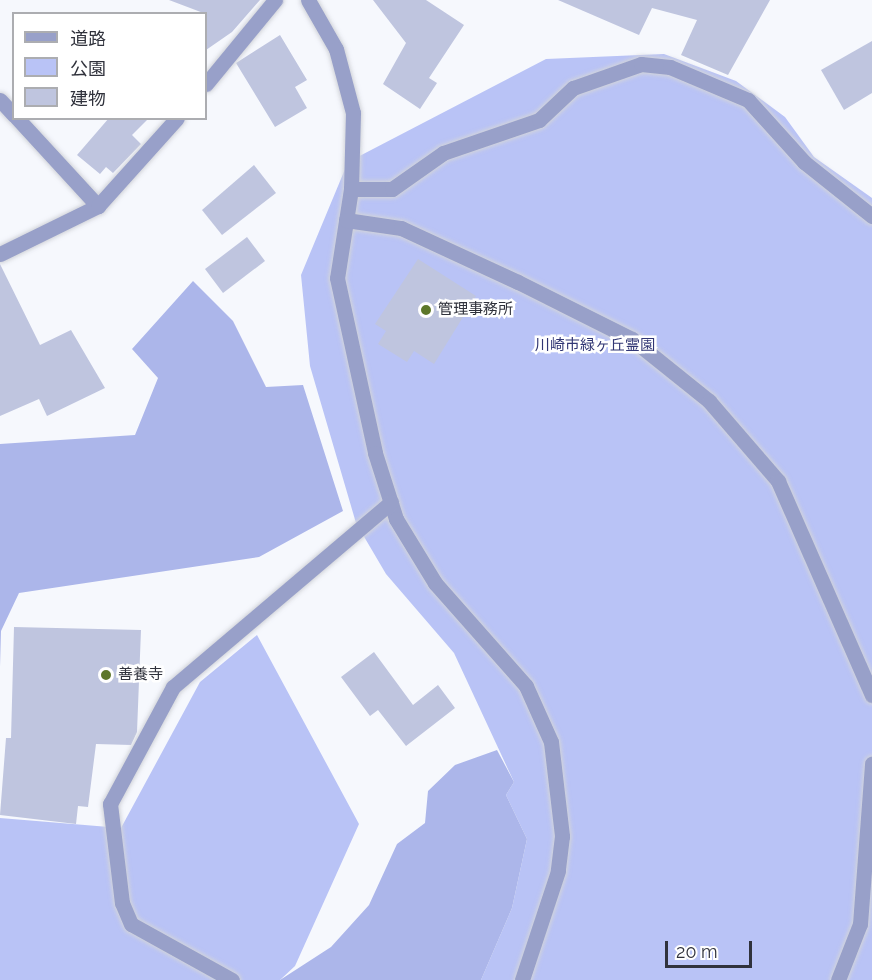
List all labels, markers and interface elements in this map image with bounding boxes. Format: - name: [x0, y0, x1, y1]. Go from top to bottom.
- legend: [12, 12, 207, 120]
- text: 道路: [70, 28, 106, 49]
- text: 公園: [70, 58, 106, 79]
- text: 建物: [70, 88, 106, 109]
- place label: 管理事務所: [438, 301, 513, 319]
- marker: 管理事務所: [419, 303, 433, 317]
- park label: 川崎市緑ヶ丘霊園: [535, 337, 655, 355]
- place label: 善養寺: [118, 666, 163, 684]
- marker: 善養寺: [99, 668, 113, 682]
- scale bar: [668, 929, 755, 967]
- text: 20 m: [676, 941, 718, 962]

